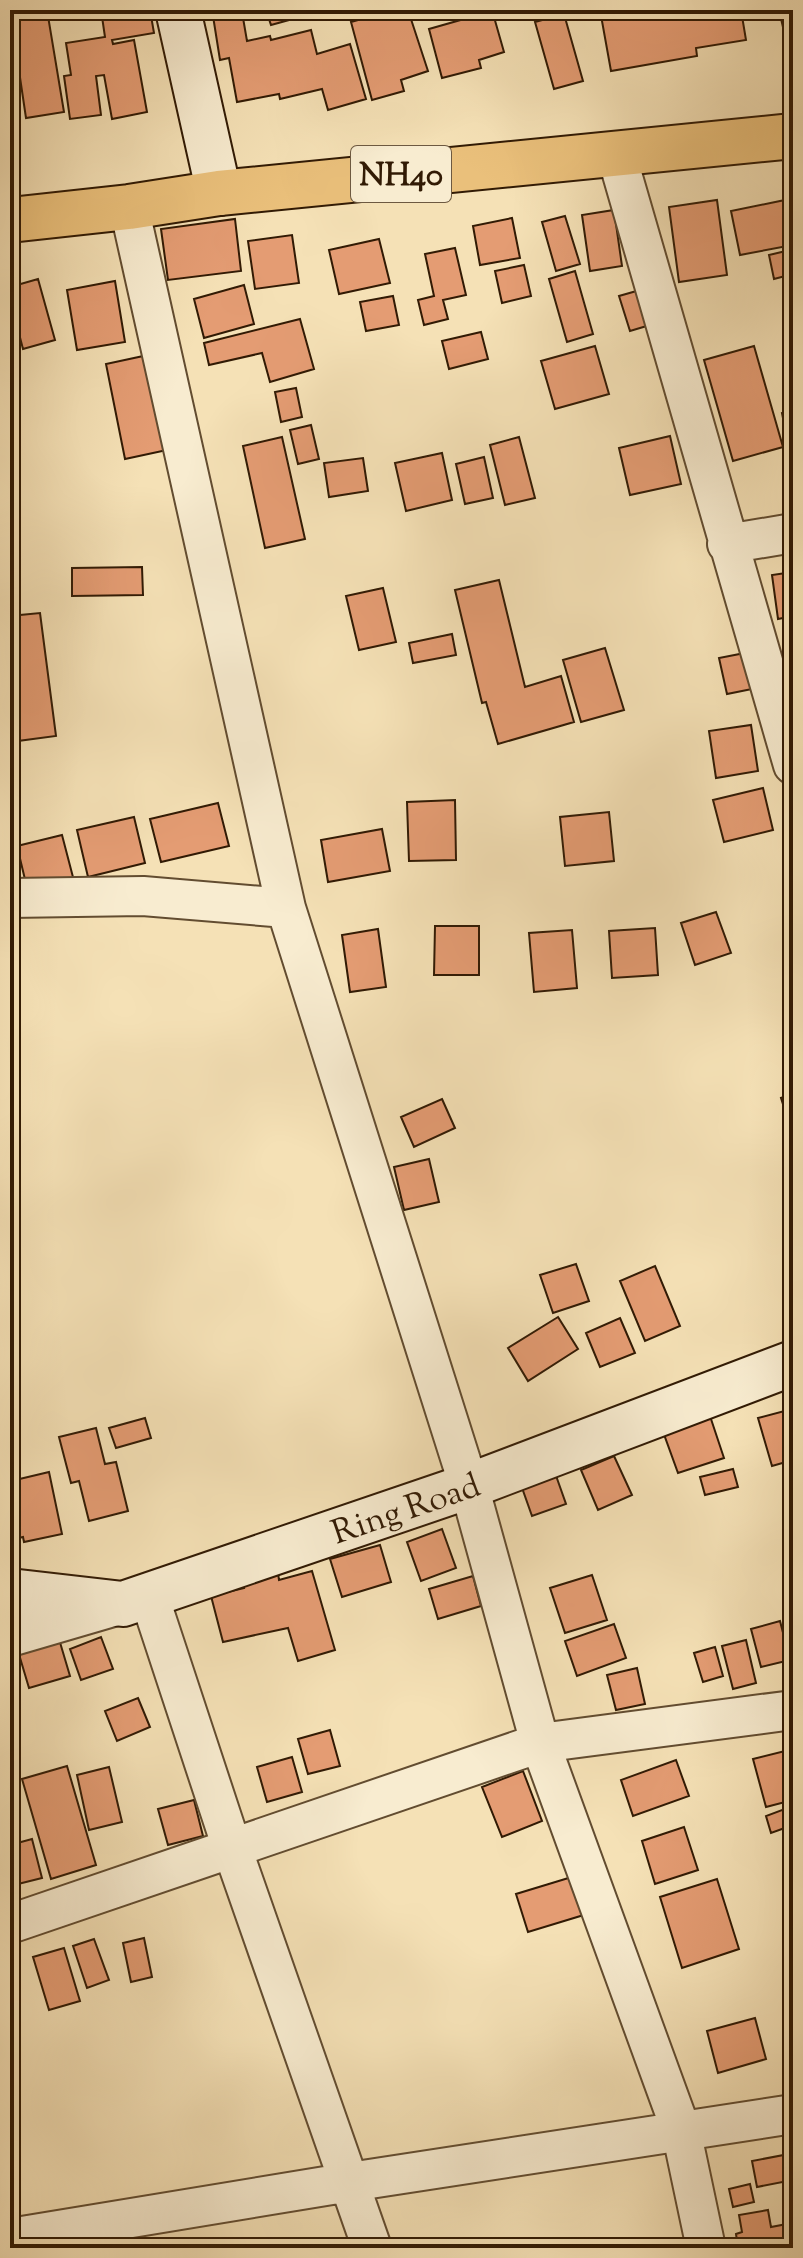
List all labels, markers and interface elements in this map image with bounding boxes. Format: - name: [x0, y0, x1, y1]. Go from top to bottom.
- road number: NH40: [351, 146, 451, 202]
- street label: Ring Road: [326, 1463, 488, 1559]

